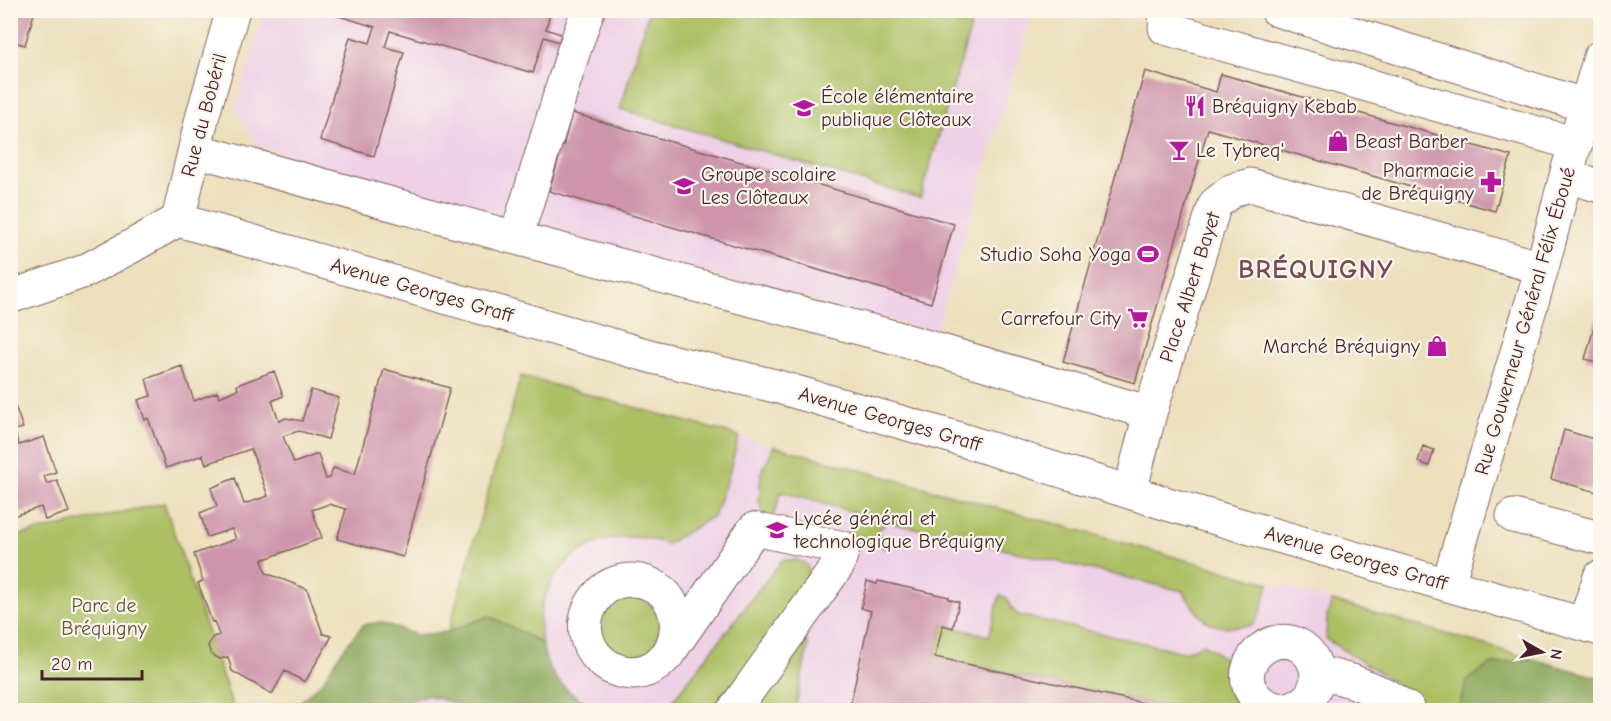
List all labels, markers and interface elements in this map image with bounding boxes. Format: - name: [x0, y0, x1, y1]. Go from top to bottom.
- street label: Rue du Bobéril: [176, 51, 232, 179]
- place label: École élémentaire publique Clôteaux: [821, 85, 974, 131]
- restaurant icon: Bréquigny Kebab: [1183, 94, 1207, 118]
- place label: Bréquigny Kebab: [1212, 95, 1357, 118]
- school or university icon: École élémentaire publique Clôteaux: [792, 96, 816, 120]
- shop icon: Beast Barber: [1326, 129, 1350, 153]
- place label: Beast Barber: [1355, 130, 1468, 153]
- bar icon: Le Tybreq': [1167, 138, 1191, 162]
- place label: Le Tybreq': [1196, 139, 1284, 162]
- place label: Pharmacie de Bréquigny: [1361, 159, 1474, 205]
- place label: Groupe scolaire Les Clôteaux: [701, 163, 836, 209]
- street label: Rue Gouverneur Général Félix Éboué: [1470, 164, 1580, 478]
- pharmacy icon: Pharmacie de Bréquigny: [1479, 170, 1503, 194]
- school or university icon: Groupe scolaire Les Clôteaux: [672, 174, 696, 198]
- street label: Place Albert Bayet: [1155, 208, 1225, 365]
- sports icon: Studio Soha Yoga: [1136, 242, 1160, 266]
- place label: Studio Soha Yoga: [980, 243, 1131, 266]
- street label: Avenue Georges Graff: [328, 253, 517, 327]
- district label: BRÉQUIGNY: [1238, 254, 1394, 285]
- supermarket icon: Carrefour City: [1126, 306, 1150, 330]
- place label: Carrefour City: [1001, 307, 1121, 330]
- shop icon: Marché Bréquigny: [1425, 334, 1449, 358]
- place label: Marché Bréquigny: [1263, 335, 1420, 358]
- street label: Avenue Georges Graff: [796, 382, 985, 456]
- place label: Lycée général et technologique Bréquigny: [793, 507, 1004, 553]
- school or university icon: Lycée général et technologique Bréquigny: [765, 518, 789, 542]
- street label: Avenue Georges Graff: [1262, 521, 1451, 595]
- park label: Parc de Bréquigny: [61, 594, 147, 640]
- north arrow: [1512, 622, 1572, 682]
- scale bar: [42, 643, 142, 681]
- text: N: [1546, 648, 1566, 661]
- text: 20 m: [51, 654, 92, 675]

